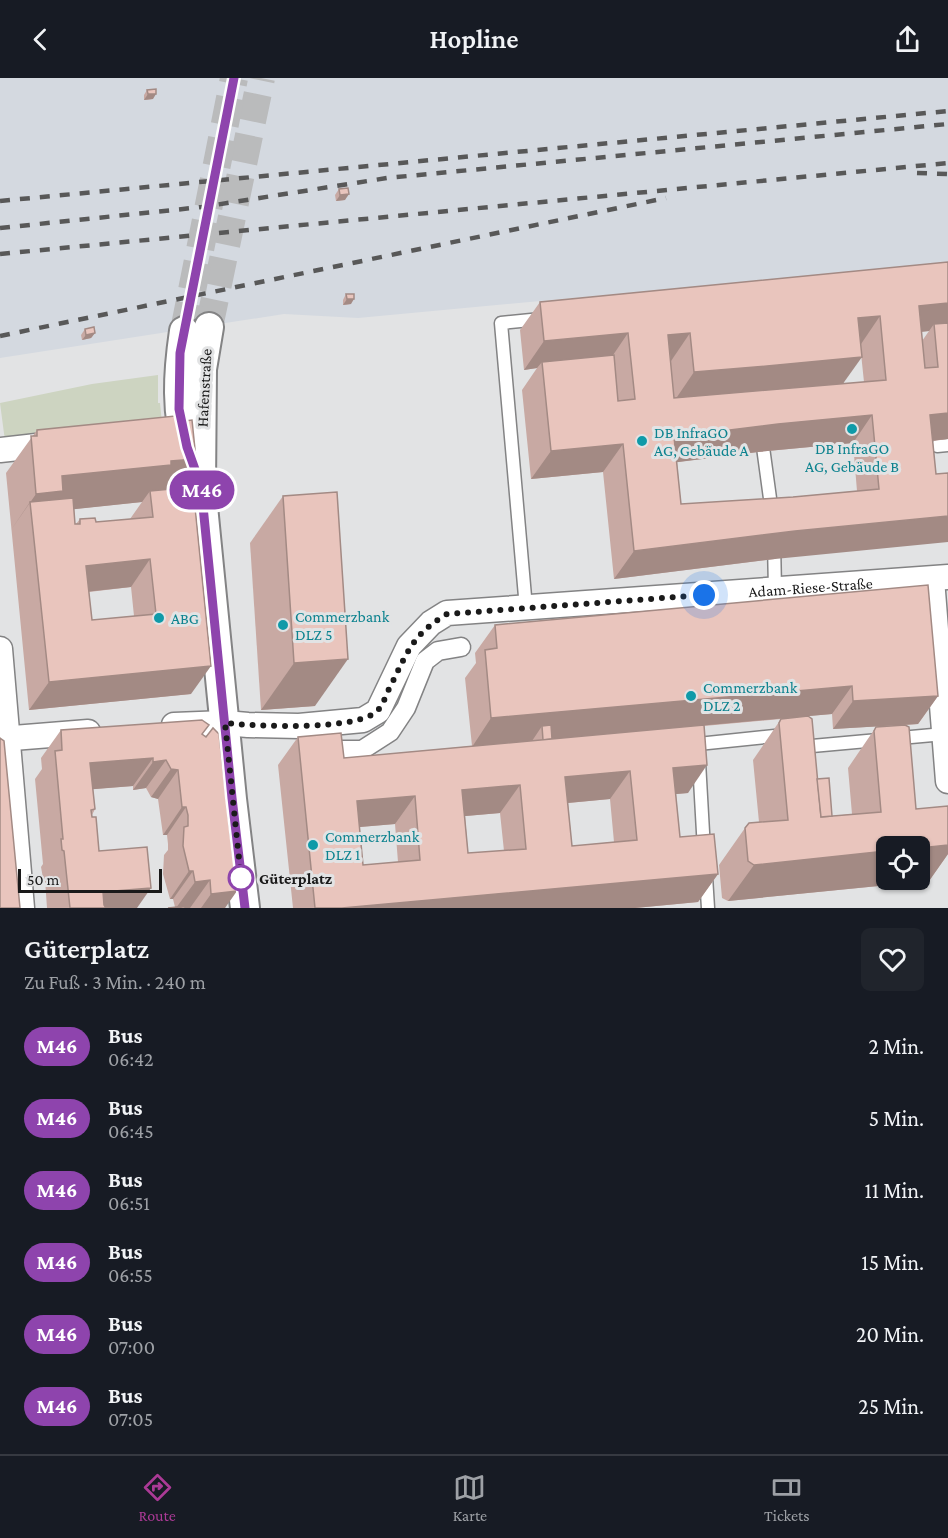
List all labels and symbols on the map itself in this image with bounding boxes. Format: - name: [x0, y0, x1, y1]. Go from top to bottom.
- street label: Hafenstraße: [193, 348, 215, 428]
- marker: DB InfraGO AG, Gebäude B: [845, 422, 859, 436]
- place label: DB InfraGO AG, Gebäude A: [654, 424, 749, 459]
- marker: DB InfraGO AG, Gebäude A: [635, 434, 649, 448]
- place label: DB InfraGO AG, Gebäude B: [805, 440, 899, 475]
- line badge: M46: [168, 470, 236, 510]
- street label: Adam-Riese-Straße: [748, 574, 873, 600]
- your location: [689, 580, 719, 610]
- place label: Commerzbank DLZ 5: [295, 608, 390, 643]
- place label: ABG: [171, 610, 199, 627]
- marker: ABG: [152, 611, 166, 625]
- marker: Commerzbank DLZ 5: [276, 618, 290, 632]
- place label: Commerzbank DLZ 2: [703, 679, 798, 714]
- marker: Commerzbank DLZ 2: [684, 689, 698, 703]
- place label: Commerzbank DLZ 1: [325, 828, 420, 863]
- marker: Commerzbank DLZ 1: [306, 838, 320, 852]
- marker: Güterplatz: [228, 865, 254, 891]
- scale bar: [18, 866, 162, 893]
- place label: Güterplatz: [259, 870, 333, 887]

